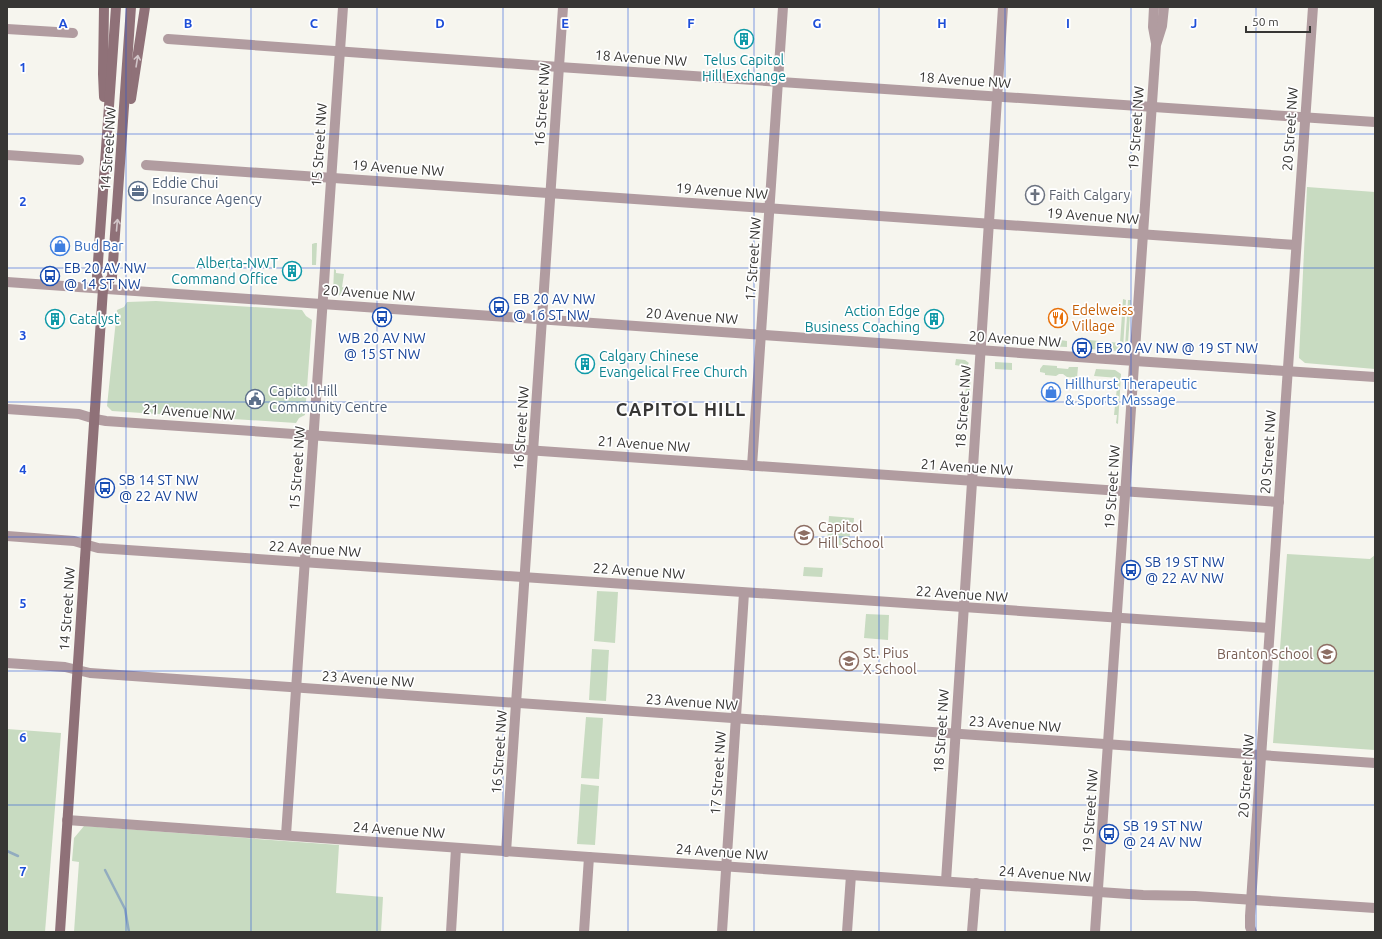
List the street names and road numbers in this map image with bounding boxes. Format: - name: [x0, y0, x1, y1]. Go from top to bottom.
- street label: 18 Avenue NW: [594, 47, 688, 69]
- street label: 16 Street NW: [531, 62, 553, 148]
- street label: 18 Avenue NW: [918, 69, 1012, 91]
- street label: 19 Street NW: [1125, 85, 1147, 171]
- street label: 20 Street NW: [1279, 86, 1301, 172]
- street label: 15 Street NW: [308, 102, 330, 188]
- street label: 14 Street NW: [97, 106, 119, 192]
- street label: 19 Avenue NW: [351, 157, 445, 179]
- street label: 19 Avenue NW: [675, 180, 769, 202]
- street label: 19 Avenue NW: [1046, 205, 1140, 227]
- street label: 17 Street NW: [742, 216, 764, 302]
- street label: 20 Avenue NW: [322, 282, 416, 304]
- street label: 20 Avenue NW: [645, 305, 739, 327]
- street label: 20 Avenue NW: [968, 328, 1062, 350]
- street label: 18 Street NW: [952, 364, 974, 450]
- street label: 16 Street NW: [510, 385, 532, 471]
- street label: 21 Avenue NW: [142, 401, 236, 423]
- street label: 20 Street NW: [1257, 409, 1279, 495]
- street label: 15 Street NW: [286, 425, 308, 511]
- street label: 21 Avenue NW: [597, 433, 691, 455]
- street label: 19 Street NW: [1101, 444, 1123, 530]
- street label: 21 Avenue NW: [920, 456, 1014, 478]
- street label: 22 Avenue NW: [268, 538, 362, 560]
- street label: 22 Avenue NW: [592, 560, 686, 582]
- street label: 14 Street NW: [56, 566, 78, 652]
- street label: 22 Avenue NW: [915, 583, 1009, 605]
- street label: 23 Avenue NW: [321, 668, 415, 690]
- street label: 18 Street NW: [930, 688, 952, 774]
- street label: 23 Avenue NW: [645, 691, 739, 713]
- street label: 16 Street NW: [488, 709, 510, 795]
- street label: 23 Avenue NW: [968, 713, 1062, 735]
- street label: 17 Street NW: [707, 730, 729, 816]
- street label: 20 Street NW: [1235, 733, 1257, 819]
- street label: 19 Street NW: [1079, 768, 1101, 854]
- street label: 24 Avenue NW: [352, 819, 446, 841]
- street label: 24 Avenue NW: [675, 841, 769, 863]
- street label: 24 Avenue NW: [998, 863, 1092, 885]

